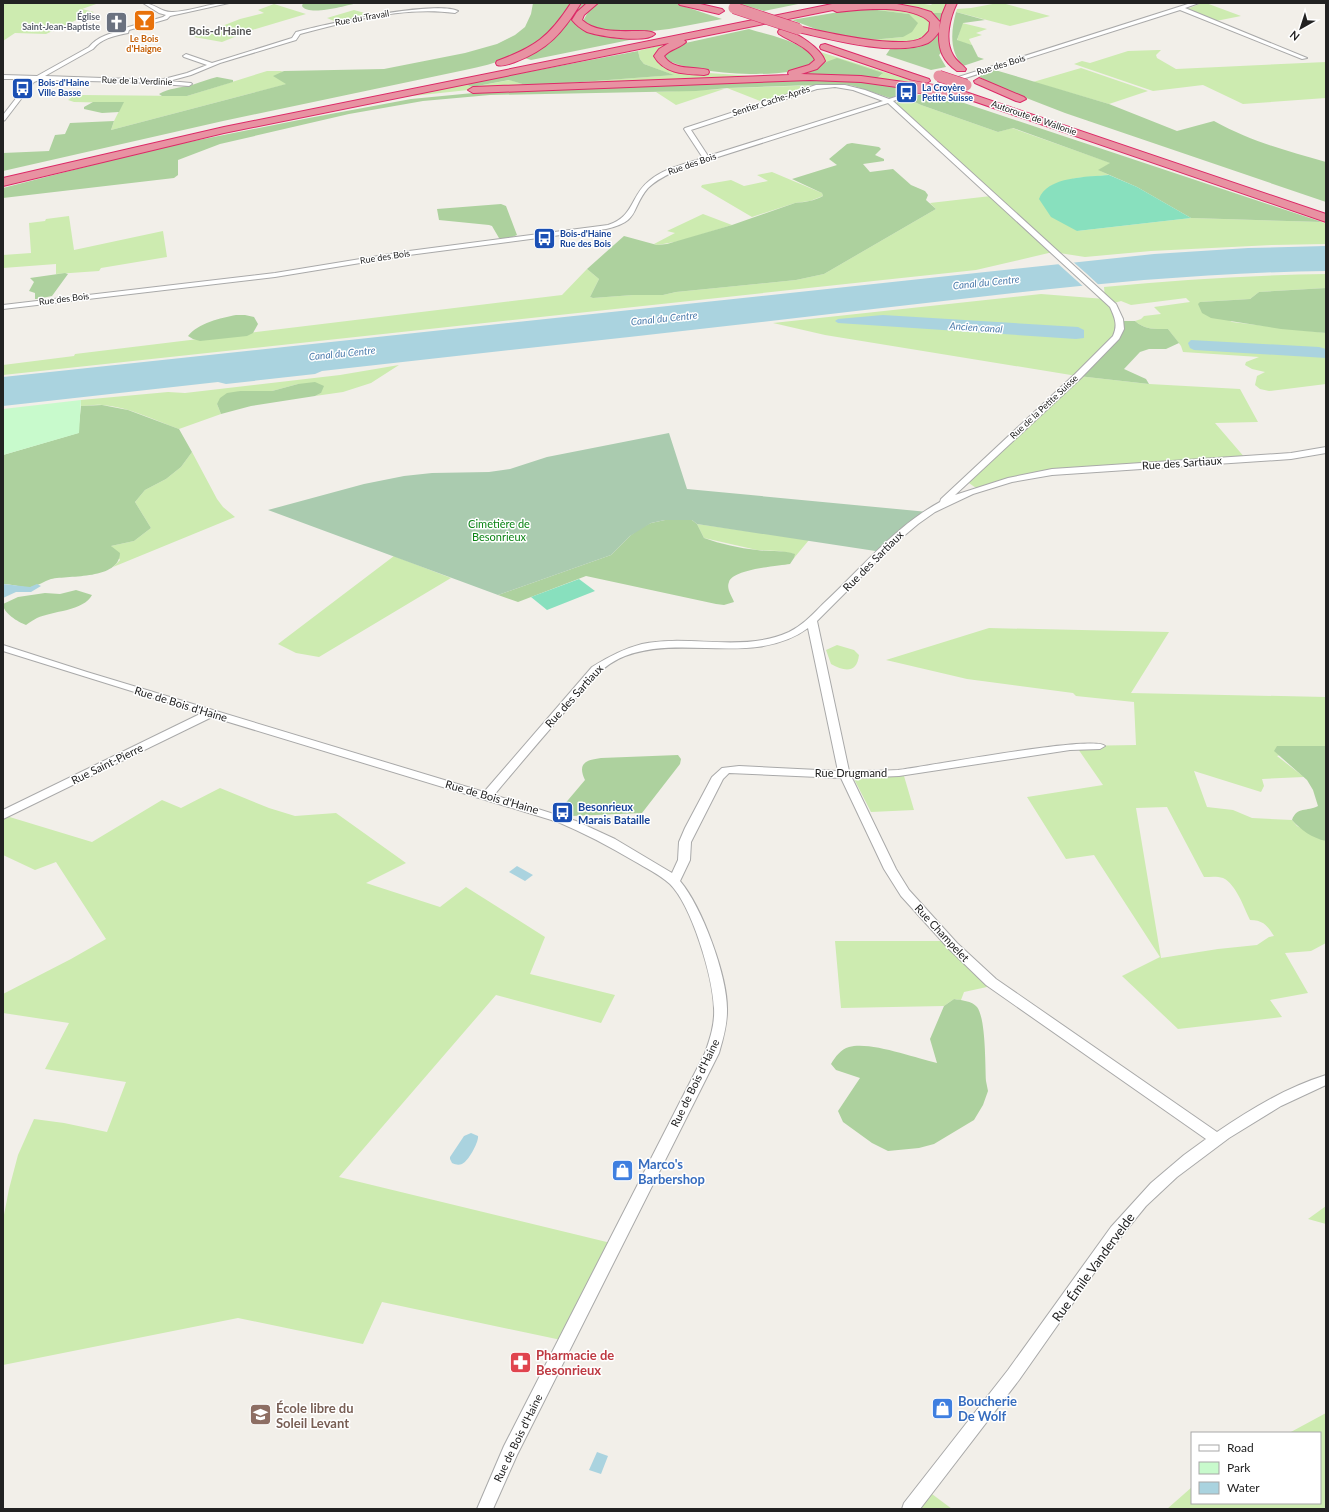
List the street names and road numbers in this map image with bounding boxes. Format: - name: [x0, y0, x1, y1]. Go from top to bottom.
- street label: Rue du Travail: [334, 7, 390, 28]
- street label: Rue des Bois: [975, 52, 1027, 77]
- street label: Rue de la Verdinie: [102, 74, 173, 87]
- street label: Sentier Cache-Après: [731, 83, 811, 118]
- street label: Autoroute de Wallonie: [990, 98, 1078, 137]
- street label: Rue des Bois: [666, 150, 718, 177]
- street label: Rue des Bois: [359, 247, 411, 266]
- street label: Rue des Bois: [38, 290, 90, 307]
- street label: Rue de la Petite Suisse: [1007, 372, 1080, 441]
- street label: Rue des Sartiaux: [1142, 453, 1223, 472]
- street label: Rue des Sartiaux: [840, 527, 906, 594]
- street label: Rue des Sartiaux: [542, 661, 606, 730]
- street label: Rue de Bois d'Haine: [133, 683, 229, 724]
- street label: Rue Saint-Pierre: [69, 741, 145, 787]
- street label: Rue Drugmand: [815, 766, 887, 779]
- street label: Rue de Bois d'Haine: [444, 777, 540, 816]
- street label: Rue Champelet: [912, 901, 972, 964]
- street label: Rue de Bois d'Haine: [668, 1036, 722, 1129]
- street label: Rue Émile Vandervelde: [1048, 1209, 1138, 1324]
- street label: Rue de Bois d'Haine: [491, 1391, 545, 1484]

